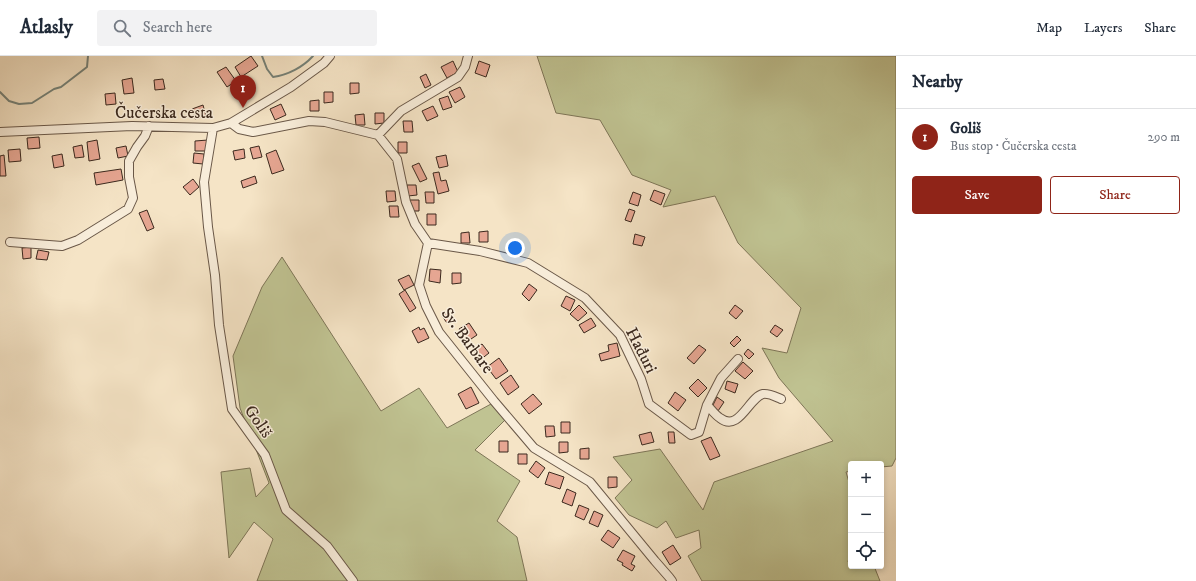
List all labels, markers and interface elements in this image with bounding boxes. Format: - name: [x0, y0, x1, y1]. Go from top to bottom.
- search box: [97, 10, 377, 46]
- text: Atlasly: [20, 16, 73, 39]
- icon: search: [111, 17, 133, 39]
- text: Search here: [143, 18, 212, 37]
- text: Map: [1036, 19, 1062, 37]
- text: Layers: [1084, 19, 1122, 37]
- text: Share: [1144, 19, 1176, 37]
- text: Nearby: [912, 71, 962, 93]
- pin: 1: [230, 75, 256, 108]
- street label: Čučerska cesta: [115, 101, 214, 124]
- text: Goliš: [950, 119, 981, 138]
- text: 1: [923, 129, 927, 145]
- text: 290 m: [1148, 129, 1180, 145]
- text: Bus stop · Čučerska cesta: [950, 138, 1077, 154]
- button: Save: [912, 176, 1042, 214]
- button: Share: [1050, 176, 1180, 214]
- your location: [505, 238, 525, 258]
- street label: Sv. Barbare: [436, 303, 499, 378]
- street label: Hađuri: [620, 324, 662, 377]
- street label: Goliš: [239, 401, 277, 443]
- map controls: [848, 461, 884, 569]
- button: +: [848, 461, 884, 497]
- button: −: [848, 497, 884, 533]
- button: locate: [848, 533, 884, 569]

